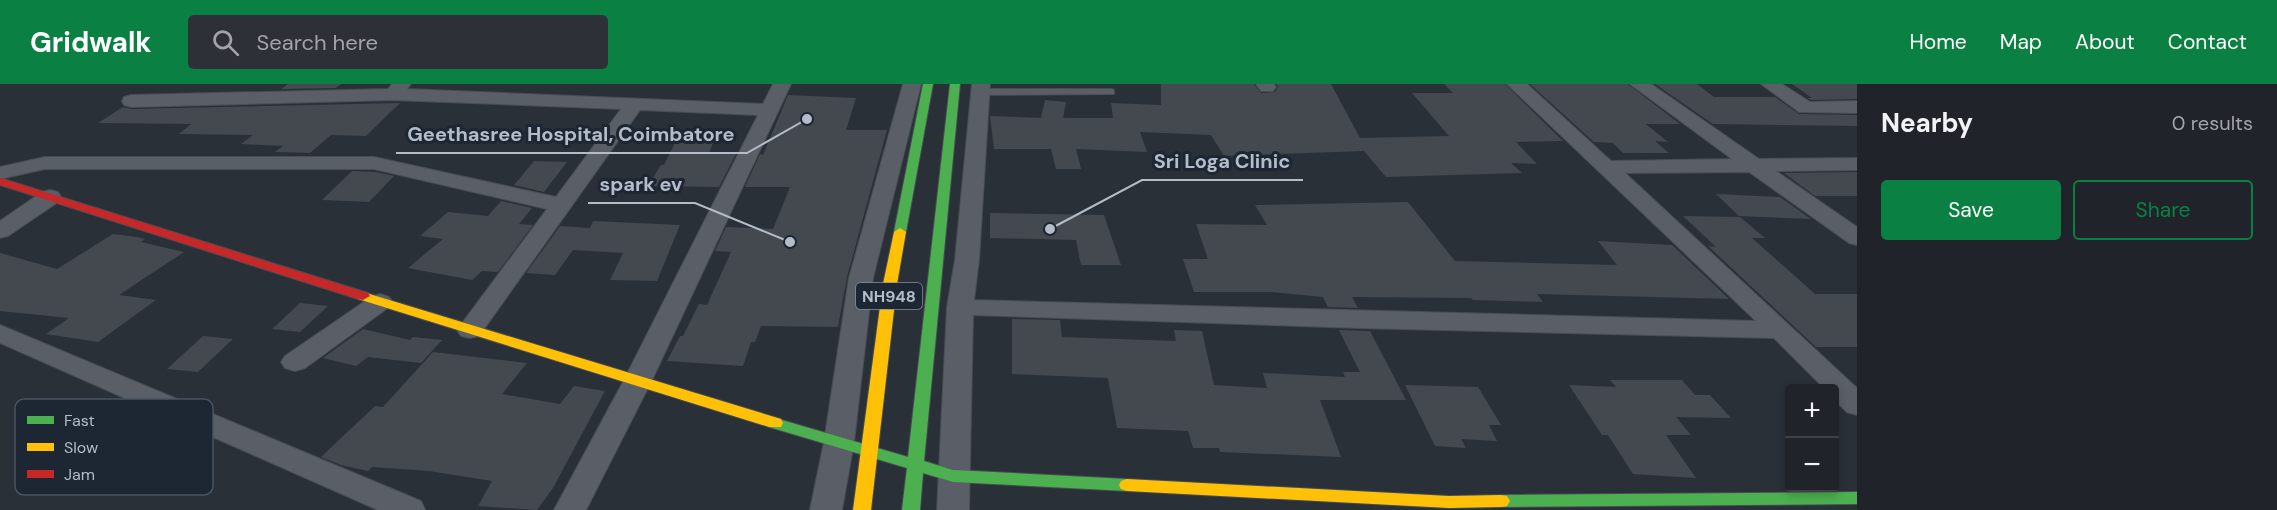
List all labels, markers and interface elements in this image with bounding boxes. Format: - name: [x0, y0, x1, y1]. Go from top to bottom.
- search box: [188, 15, 608, 69]
- text: Gridwalk: [30, 24, 152, 61]
- icon: search: [209, 26, 242, 59]
- text: Search here: [257, 28, 378, 57]
- text: Home: [1909, 28, 1967, 56]
- text: Map: [2000, 28, 2042, 56]
- text: About: [2075, 28, 2135, 56]
- text: Contact: [2168, 28, 2247, 56]
- text: Nearby: [1881, 106, 1973, 140]
- text: 0 results: [2172, 110, 2253, 136]
- callout: Geethasree Hospital, Coimbatore: [396, 115, 747, 153]
- text: Geethasree Hospital, Coimbatore: [407, 121, 735, 147]
- callout: Sri Loga Clinic: [1142, 142, 1303, 180]
- text: Sri Loga Clinic: [1154, 148, 1290, 174]
- callout: spark ev: [588, 165, 695, 203]
- text: spark ev: [600, 171, 682, 197]
- button: Save: [1881, 180, 2061, 240]
- button: Share: [2073, 180, 2253, 240]
- road number: NH948: [856, 283, 922, 309]
- map controls: [1785, 384, 1839, 492]
- button: +: [1785, 384, 1839, 438]
- legend: [15, 399, 213, 495]
- text: Fast: [64, 410, 95, 431]
- text: Slow: [64, 437, 98, 458]
- button: −: [1785, 438, 1839, 492]
- text: Jam: [64, 464, 95, 485]

